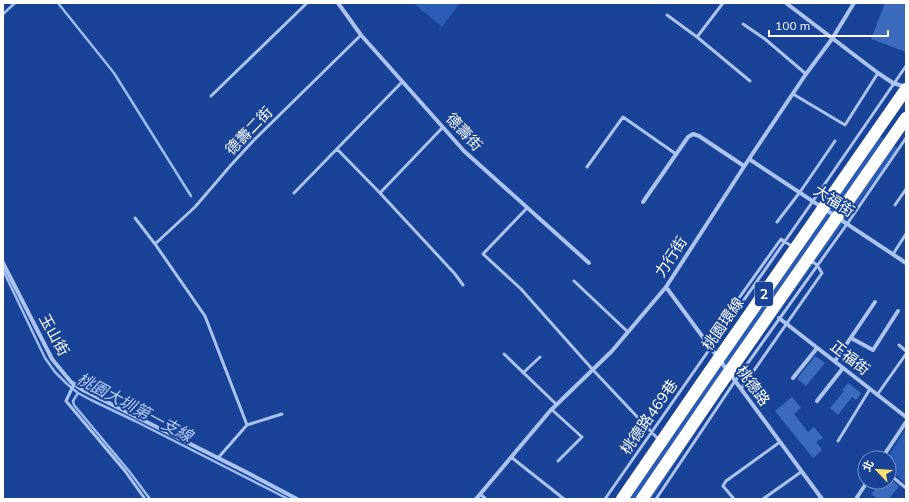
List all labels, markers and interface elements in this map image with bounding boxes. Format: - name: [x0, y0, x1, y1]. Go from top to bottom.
- scale bar: [769, 12, 888, 38]
- text: 100 m: [775, 18, 810, 33]
- street label: 德壽二街: [221, 102, 276, 159]
- street label: 德壽街: [442, 109, 487, 155]
- street label: 大福街: [810, 180, 858, 221]
- street label: 力行街: [650, 233, 691, 281]
- road number: 2: [755, 282, 773, 306]
- street label: 桃園環線: [698, 294, 748, 354]
- street label: 玉山街: [35, 310, 74, 359]
- street label: 正福街: [827, 336, 874, 379]
- street label: 桃德路: [732, 362, 774, 409]
- water label: 桃園大圳第一支線: [74, 368, 198, 447]
- street label: 桃德路469巷: [616, 376, 681, 458]
- north arrow: [857, 450, 897, 490]
- text: 北: [859, 458, 877, 474]

